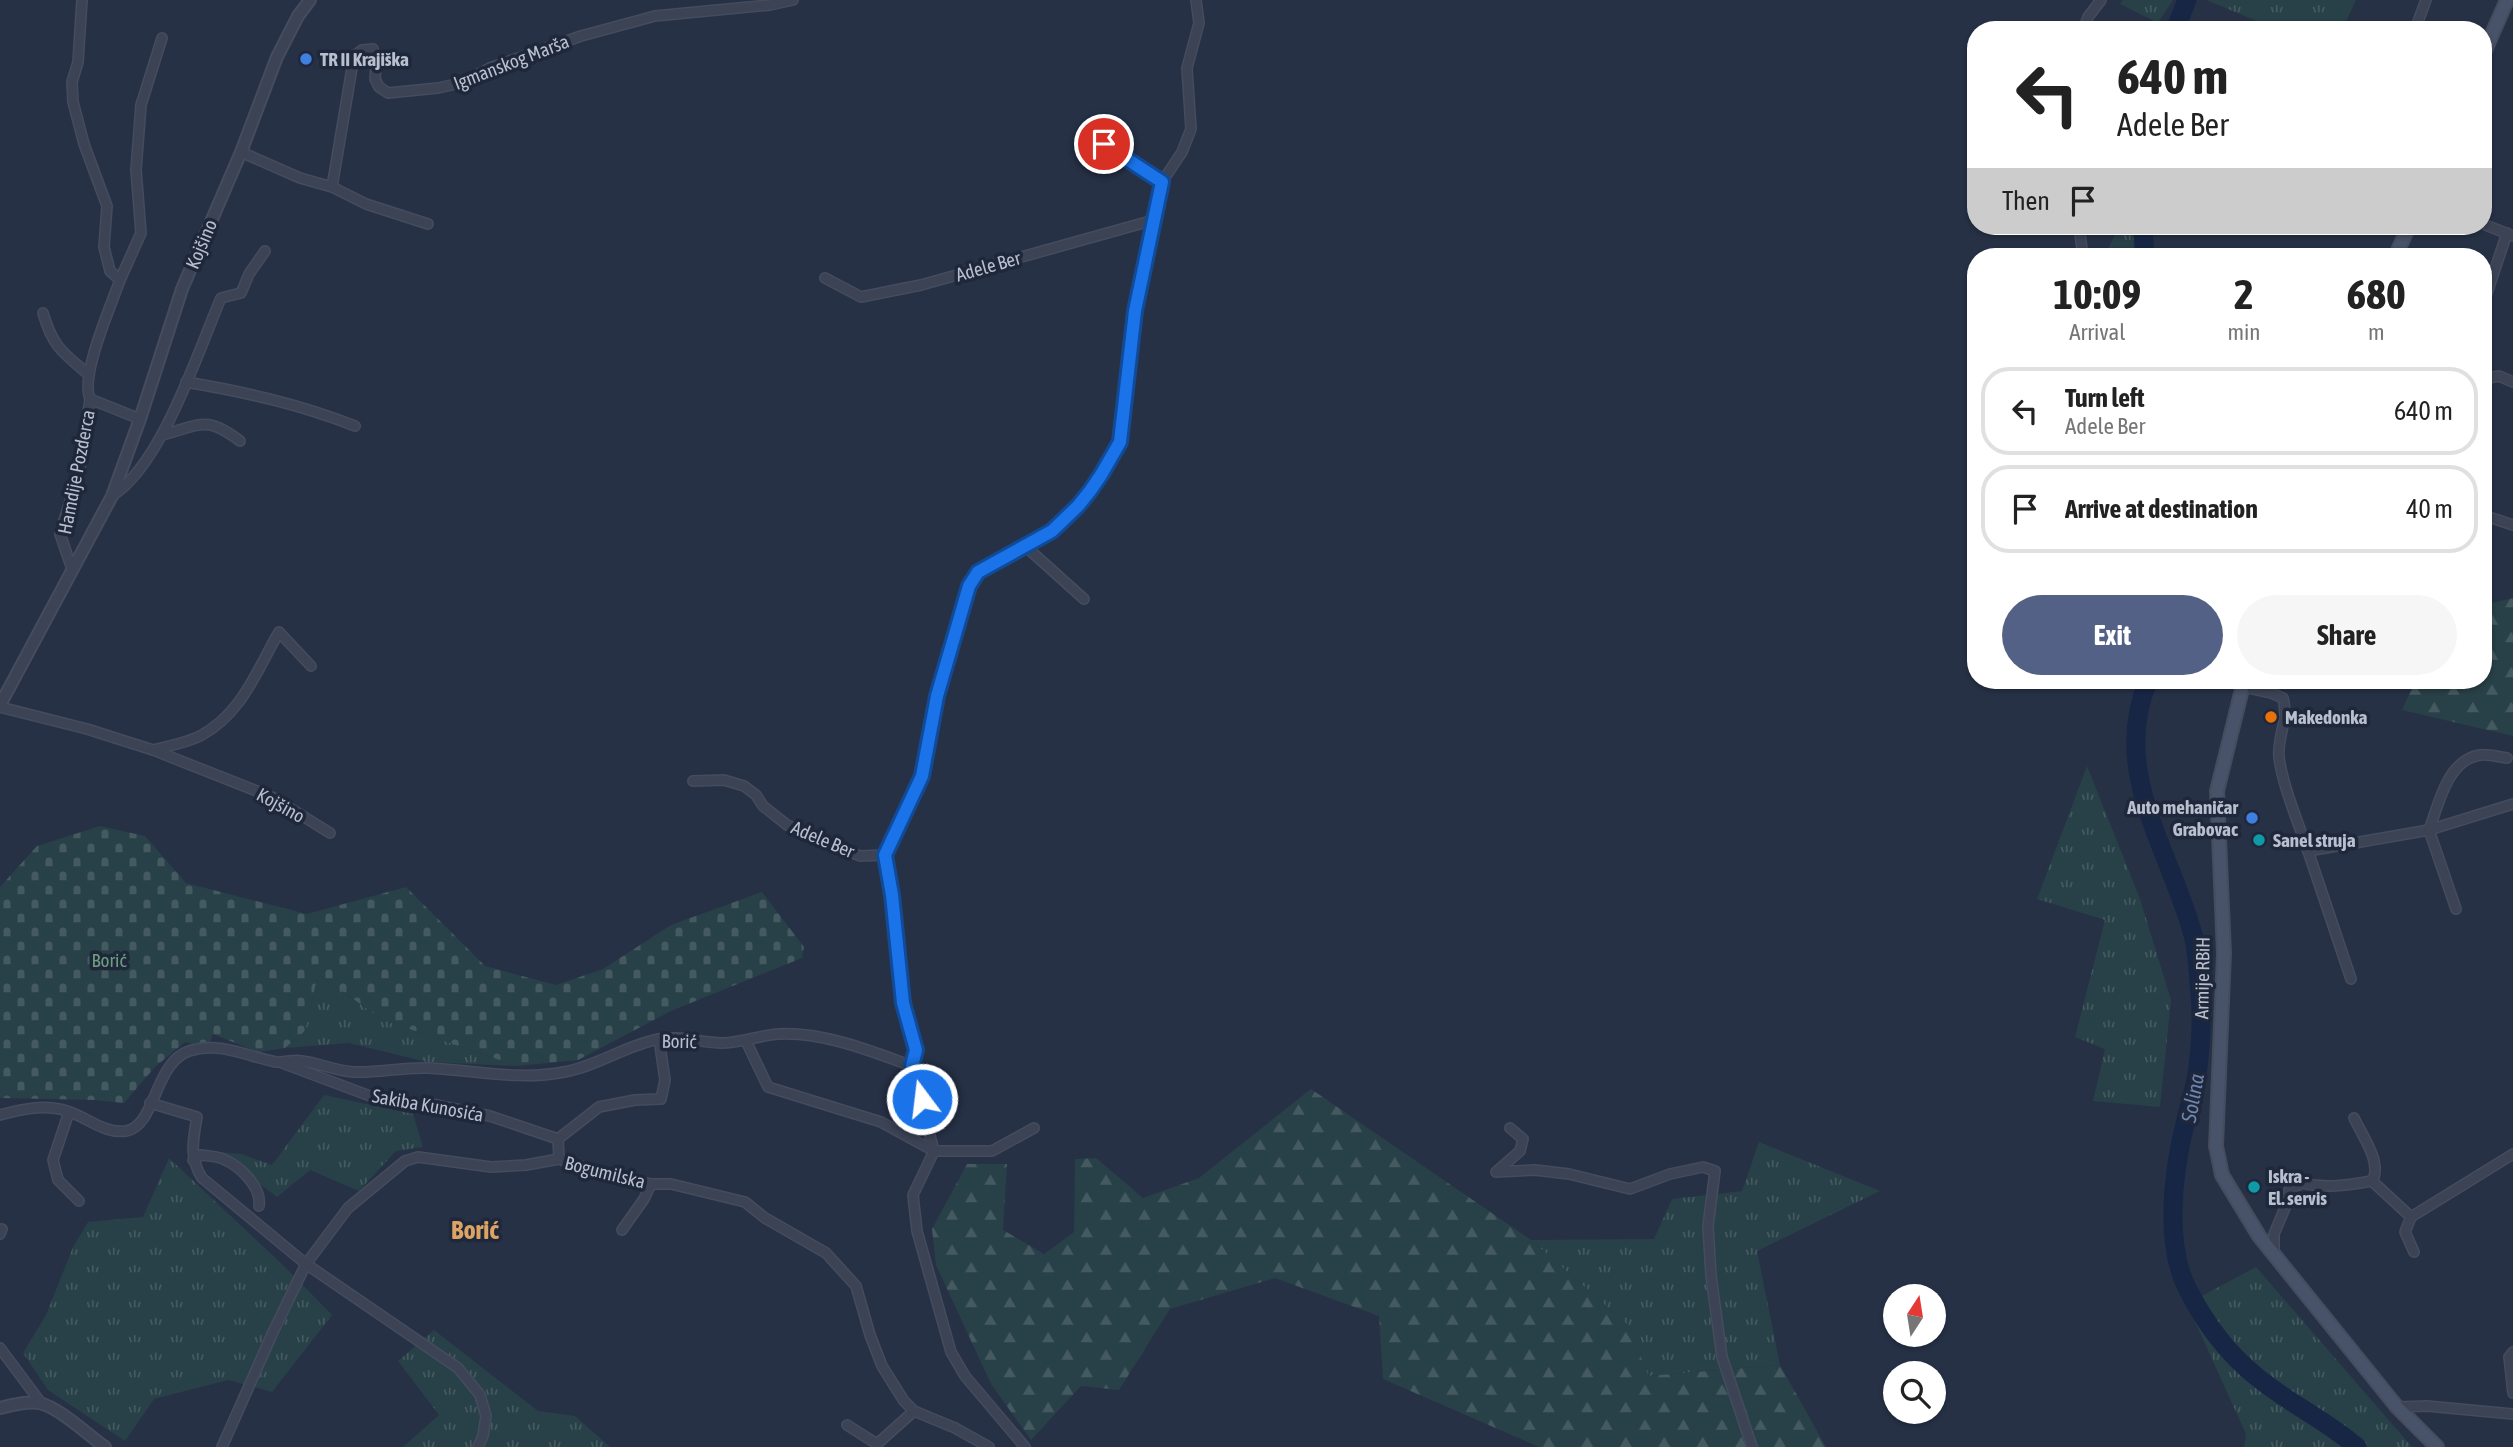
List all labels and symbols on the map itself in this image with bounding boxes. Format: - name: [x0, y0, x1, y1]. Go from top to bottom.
- street label: Igmanskog Marša: [450, 30, 572, 94]
- place label: TR II Krajiška: [320, 48, 409, 70]
- marker: TR II Krajiška: [298, 51, 314, 67]
- pin: [1074, 114, 1134, 174]
- street label: Kojšino: [181, 216, 221, 272]
- street label: Adele Ber: [953, 246, 1023, 286]
- street label: Hamdije Pozderca: [53, 408, 99, 536]
- place label: Makedonka: [2285, 706, 2368, 728]
- marker: Makedonka: [2263, 709, 2279, 725]
- street label: Kojšino: [253, 783, 309, 827]
- place label: Auto mehaničar Grabovac: [2126, 796, 2238, 840]
- marker: Auto mehaničar Grabovac: [2244, 810, 2260, 826]
- street label: Adele Ber: [788, 816, 858, 862]
- place label: Sanel struja: [2273, 829, 2356, 851]
- marker: Sanel struja: [2251, 832, 2267, 848]
- street label: Armije RBiH: [2190, 937, 2214, 1019]
- park label: Borić: [92, 949, 127, 971]
- street label: Borić: [661, 1030, 698, 1052]
- position arrow: [885, 1062, 959, 1136]
- water label: Solina: [2176, 1072, 2208, 1125]
- street label: Sakiba Kunosića: [371, 1084, 485, 1126]
- street label: Bogumilska: [562, 1151, 648, 1193]
- place label: Iskra - El. servis: [2268, 1165, 2327, 1209]
- marker: Iskra - El. servis: [2246, 1179, 2262, 1195]
- district label: Borić: [451, 1215, 499, 1245]
- north arrow: [1883, 1284, 1946, 1348]

